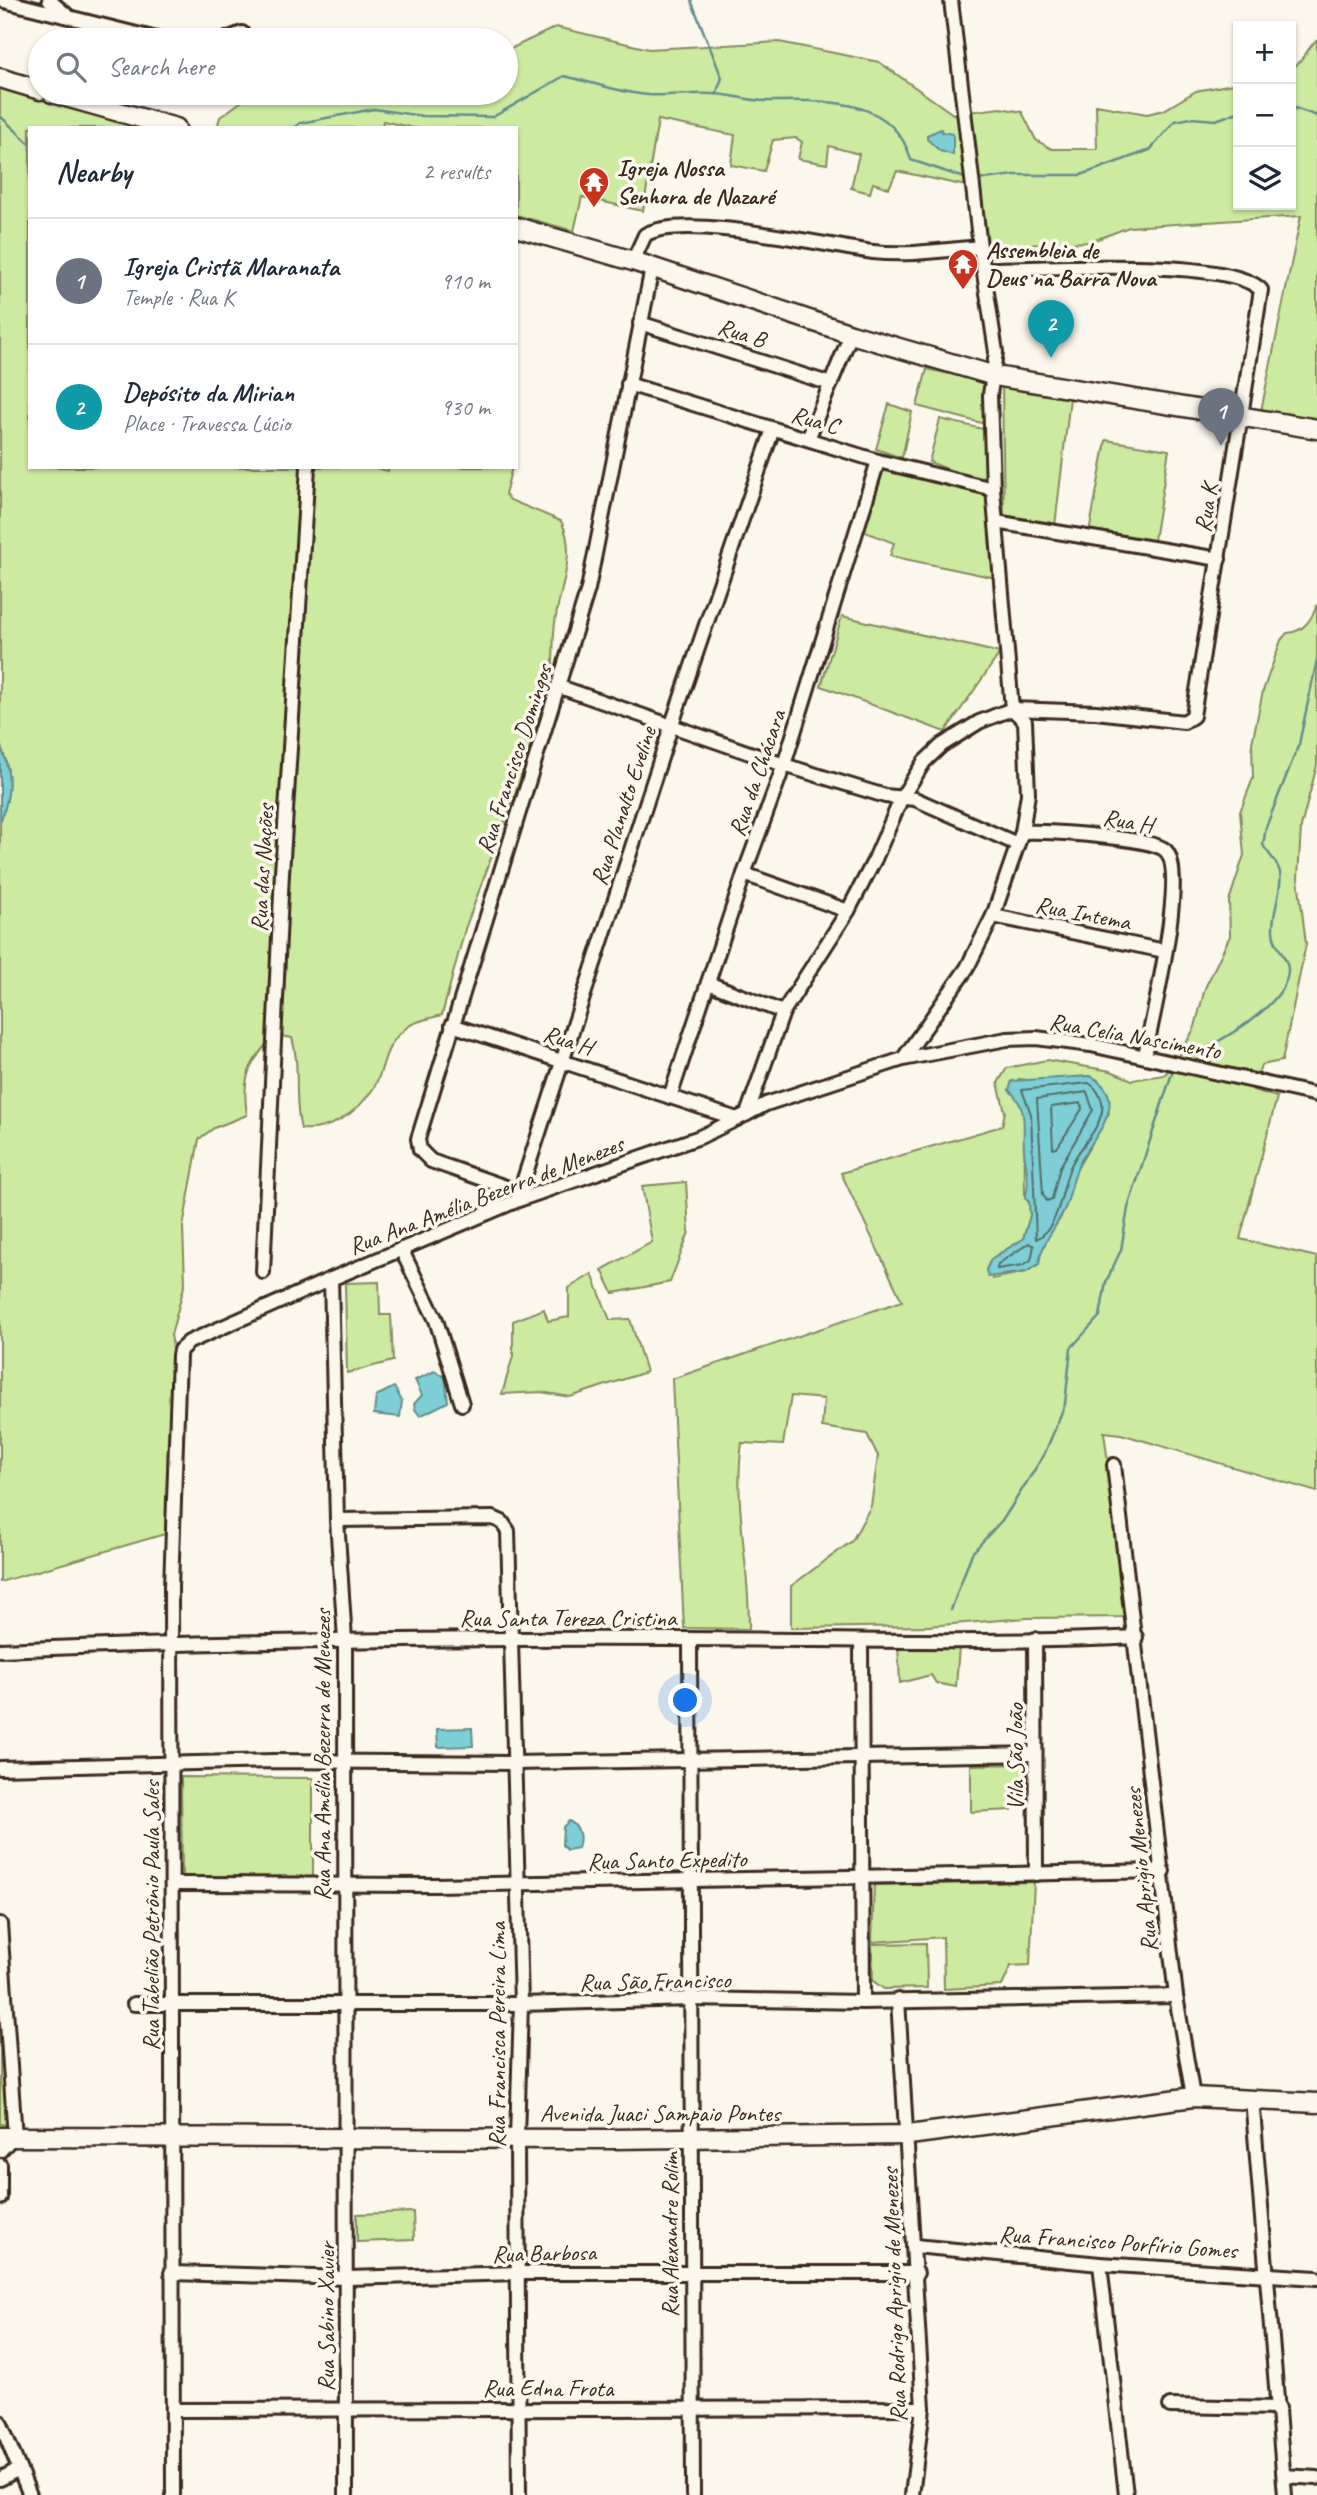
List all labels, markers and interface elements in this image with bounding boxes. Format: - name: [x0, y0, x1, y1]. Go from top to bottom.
- map controls: [1233, 21, 1296, 210]
- button: +: [1233, 21, 1296, 84]
- search box: [28, 28, 518, 105]
- icon: search: [52, 48, 90, 86]
- text: Search here: [108, 50, 214, 83]
- button: −: [1233, 84, 1296, 147]
- button: layers: [1233, 147, 1296, 210]
- text: Nearby: [56, 153, 132, 191]
- place label: Igreja Nossa Senhora de Nazaré: [617, 153, 778, 211]
- text: 2 results: [423, 157, 490, 186]
- temple icon: Igreja Nossa Senhora de Nazaré: [577, 165, 611, 209]
- place label: Assembleia de Deus na Barra Nova: [986, 235, 1158, 293]
- temple icon: Assembleia de Deus na Barra Nova: [946, 247, 980, 291]
- text: Igreja Cristã Maranata: [123, 250, 339, 283]
- text: 1: [74, 267, 84, 296]
- text: 910 m: [441, 267, 490, 296]
- text: Temple · Rua K: [123, 283, 234, 312]
- pin: 2: [1028, 300, 1074, 358]
- street label: Rua B: [714, 311, 771, 355]
- text: Depósito da Mirian: [123, 376, 294, 409]
- pin: 1: [1198, 388, 1244, 446]
- text: 2: [74, 393, 84, 422]
- text: 930 m: [441, 393, 490, 422]
- street label: Rua C: [788, 399, 846, 442]
- text: Place · Travessa Lúcio: [123, 409, 290, 438]
- street label: Rua K: [1187, 478, 1225, 534]
- street label: Rua Francisco Domingos: [469, 659, 559, 857]
- street label: Rua da Chácara: [721, 705, 793, 840]
- street label: Rua Planalto Eveline: [583, 721, 663, 889]
- street label: Rua das Nações: [244, 801, 280, 932]
- street label: Rua H: [1101, 802, 1159, 841]
- street label: Rua Intema: [1033, 889, 1135, 937]
- street label: Rua Celia Nascimento: [1047, 1006, 1224, 1066]
- street label: Rua H: [540, 1018, 600, 1063]
- street label: Rua Ana Amélia Bezerra de Menezes: [344, 1128, 629, 1261]
- street label: Rua Santa Tereza Cristina: [460, 1603, 678, 1633]
- street label: Rua Ana Amélia Bezerra de Menezes: [307, 1607, 337, 1901]
- your location: [668, 1683, 702, 1717]
- street label: Vila São João: [1000, 1702, 1030, 1810]
- street label: Rua Tabelião Petrônio Paula Sales: [136, 1779, 166, 2051]
- street label: Rua Aprigio Menezes: [1117, 1784, 1165, 1954]
- street label: Rua Santo Expedito: [587, 1844, 748, 1876]
- street label: Rua Francisca Pereira Lima: [482, 1921, 512, 2148]
- street label: Rua São Francisco: [579, 1965, 732, 1997]
- street label: Avenida Juaci Sampaio Pontes: [540, 2098, 782, 2128]
- street label: Rua Alexandre Rolim: [655, 2150, 685, 2317]
- street label: Rua Rodrigo Aprigio de Menezes: [874, 2165, 913, 2422]
- street label: Rua Francisco Porfírio Gomes: [998, 2219, 1240, 2265]
- street label: Rua Barbosa: [492, 2237, 598, 2269]
- street label: Rua Sabino Xavier: [311, 2240, 341, 2392]
- street label: Rua Edna Frota: [483, 2373, 615, 2403]

